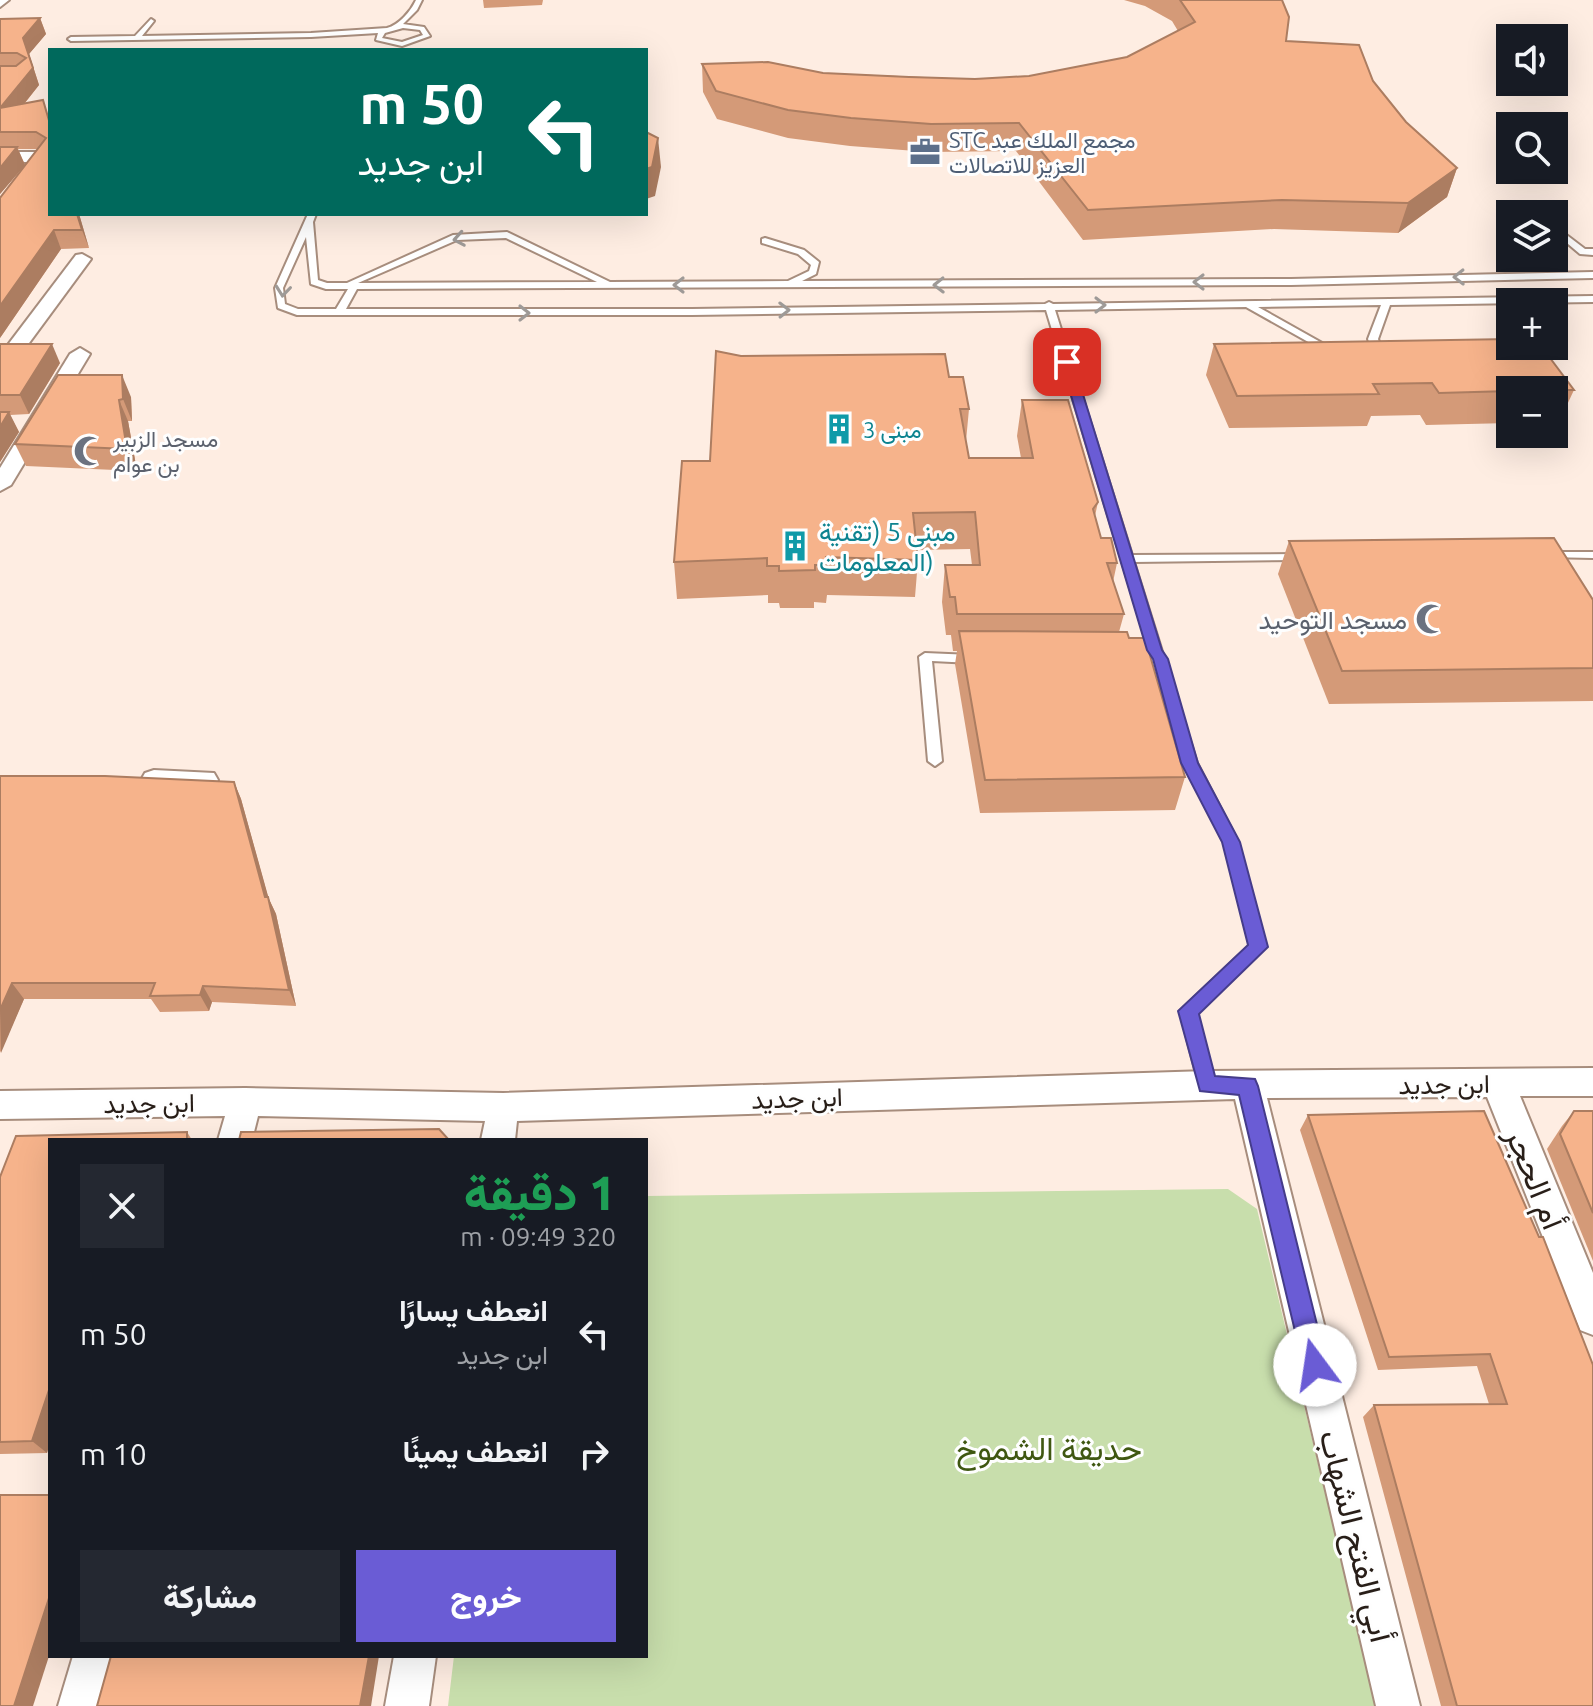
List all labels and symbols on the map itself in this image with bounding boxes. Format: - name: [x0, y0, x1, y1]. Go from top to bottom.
- place label: STC مجمع الملك عبد العزيز للاتصالات: [949, 127, 1135, 179]
- office icon: STC مجمع الملك عبد العزيز للاتصالات: [908, 135, 942, 169]
- one-way arrow: [453, 229, 466, 246]
- one-way arrow: [1452, 269, 1465, 286]
- one-way arrow: [1192, 273, 1205, 291]
- one-way arrow: [672, 276, 685, 294]
- one-way arrow: [932, 276, 945, 293]
- one-way arrow: [274, 284, 291, 297]
- one-way arrow: [1094, 296, 1107, 314]
- one-way arrow: [778, 301, 791, 319]
- one-way arrow: [518, 304, 531, 322]
- pin: [1033, 328, 1101, 396]
- building icon: مبنى 3: [822, 412, 856, 446]
- place label: مبنى 3: [863, 417, 922, 444]
- place label: مسجد الزبير بن عوام: [112, 426, 218, 479]
- mosque icon: مسجد الزبير بن عوام: [72, 434, 106, 468]
- place label: مبنى 5 (تقنية المعلومات): [819, 517, 956, 578]
- building icon: مبنى 5 (تقنية المعلومات): [778, 529, 812, 563]
- mosque icon: مسجد التوحيد: [1414, 602, 1448, 636]
- place label: مسجد التوحيد: [1259, 605, 1407, 636]
- street label: ابن جديد: [1398, 1069, 1490, 1101]
- street label: ابن جديد: [751, 1082, 843, 1116]
- street label: ابن جديد: [103, 1088, 195, 1120]
- street label: أم الحجر: [1495, 1121, 1573, 1236]
- position arrow: [1273, 1323, 1357, 1407]
- street label: أبي الفتح الشهاب: [1305, 1426, 1401, 1648]
- park label: حديقة الشموخ: [956, 1430, 1142, 1471]

